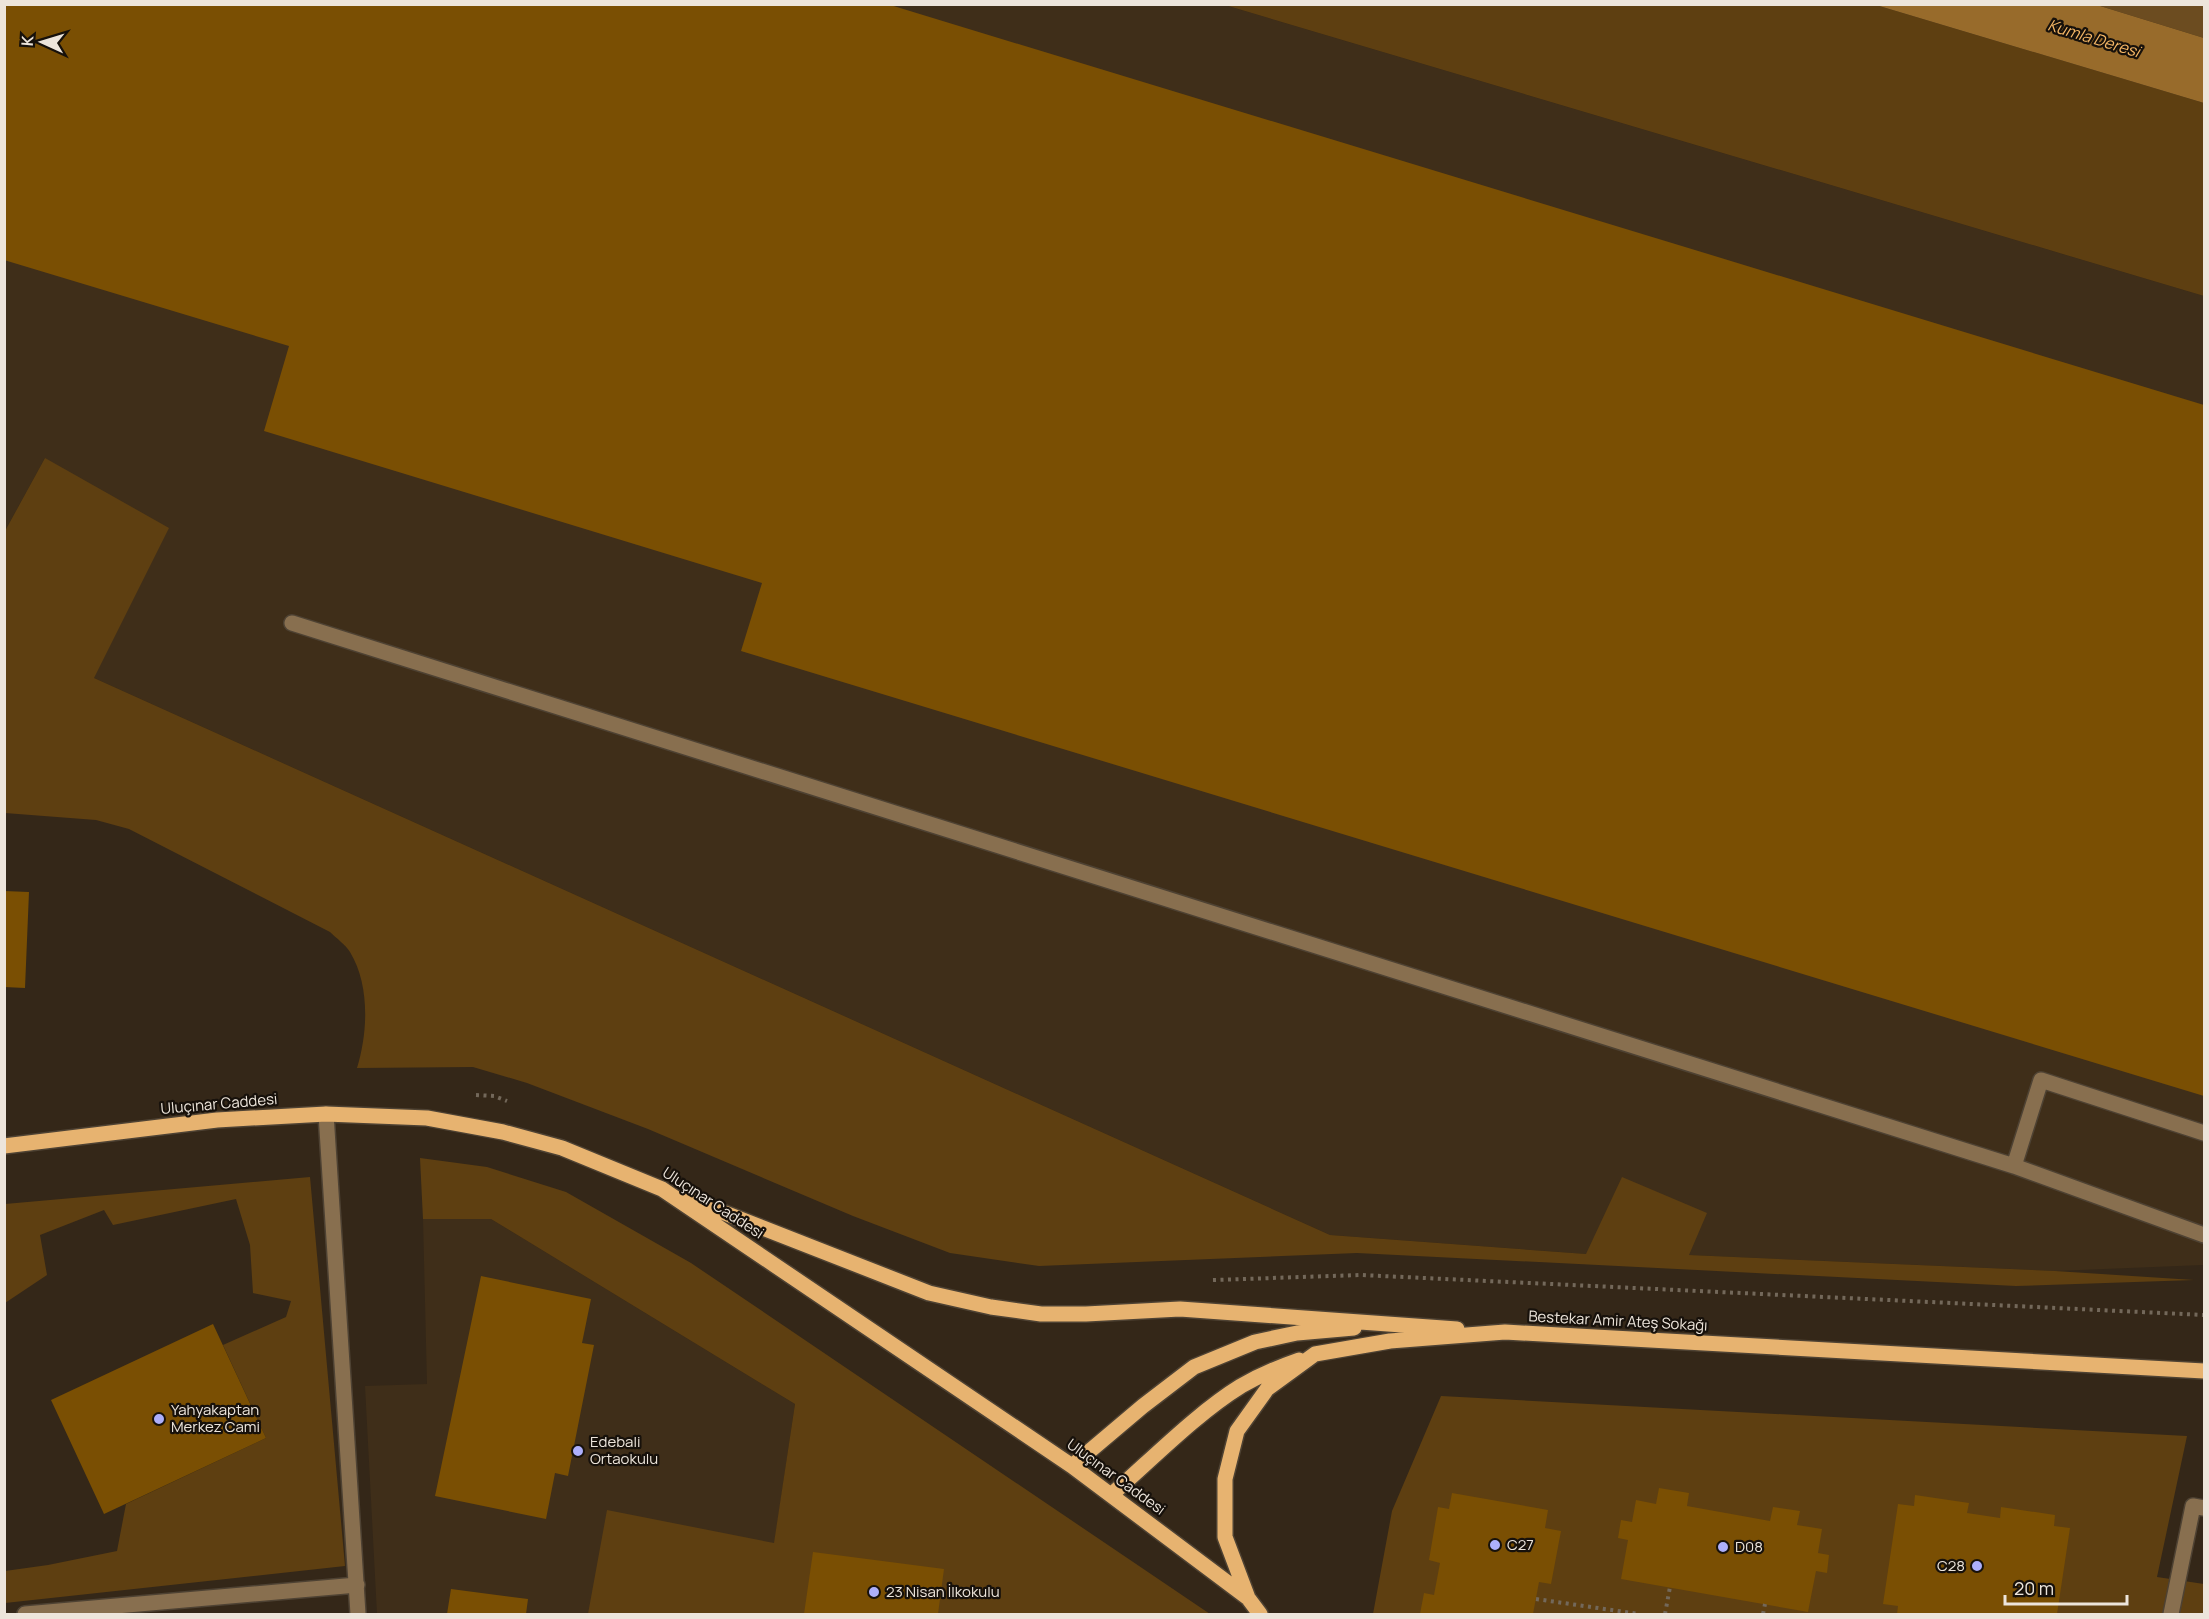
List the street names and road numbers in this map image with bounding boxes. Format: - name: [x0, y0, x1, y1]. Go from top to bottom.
- street label: Uluçınar Caddesi: [160, 1088, 278, 1119]
- street label: Uluçınar Caddesi: [658, 1162, 768, 1243]
- street label: Bestekar Amir Ateş Sokağı: [1528, 1305, 1708, 1336]
- street label: Uluçınar Caddesi: [1063, 1434, 1170, 1520]

